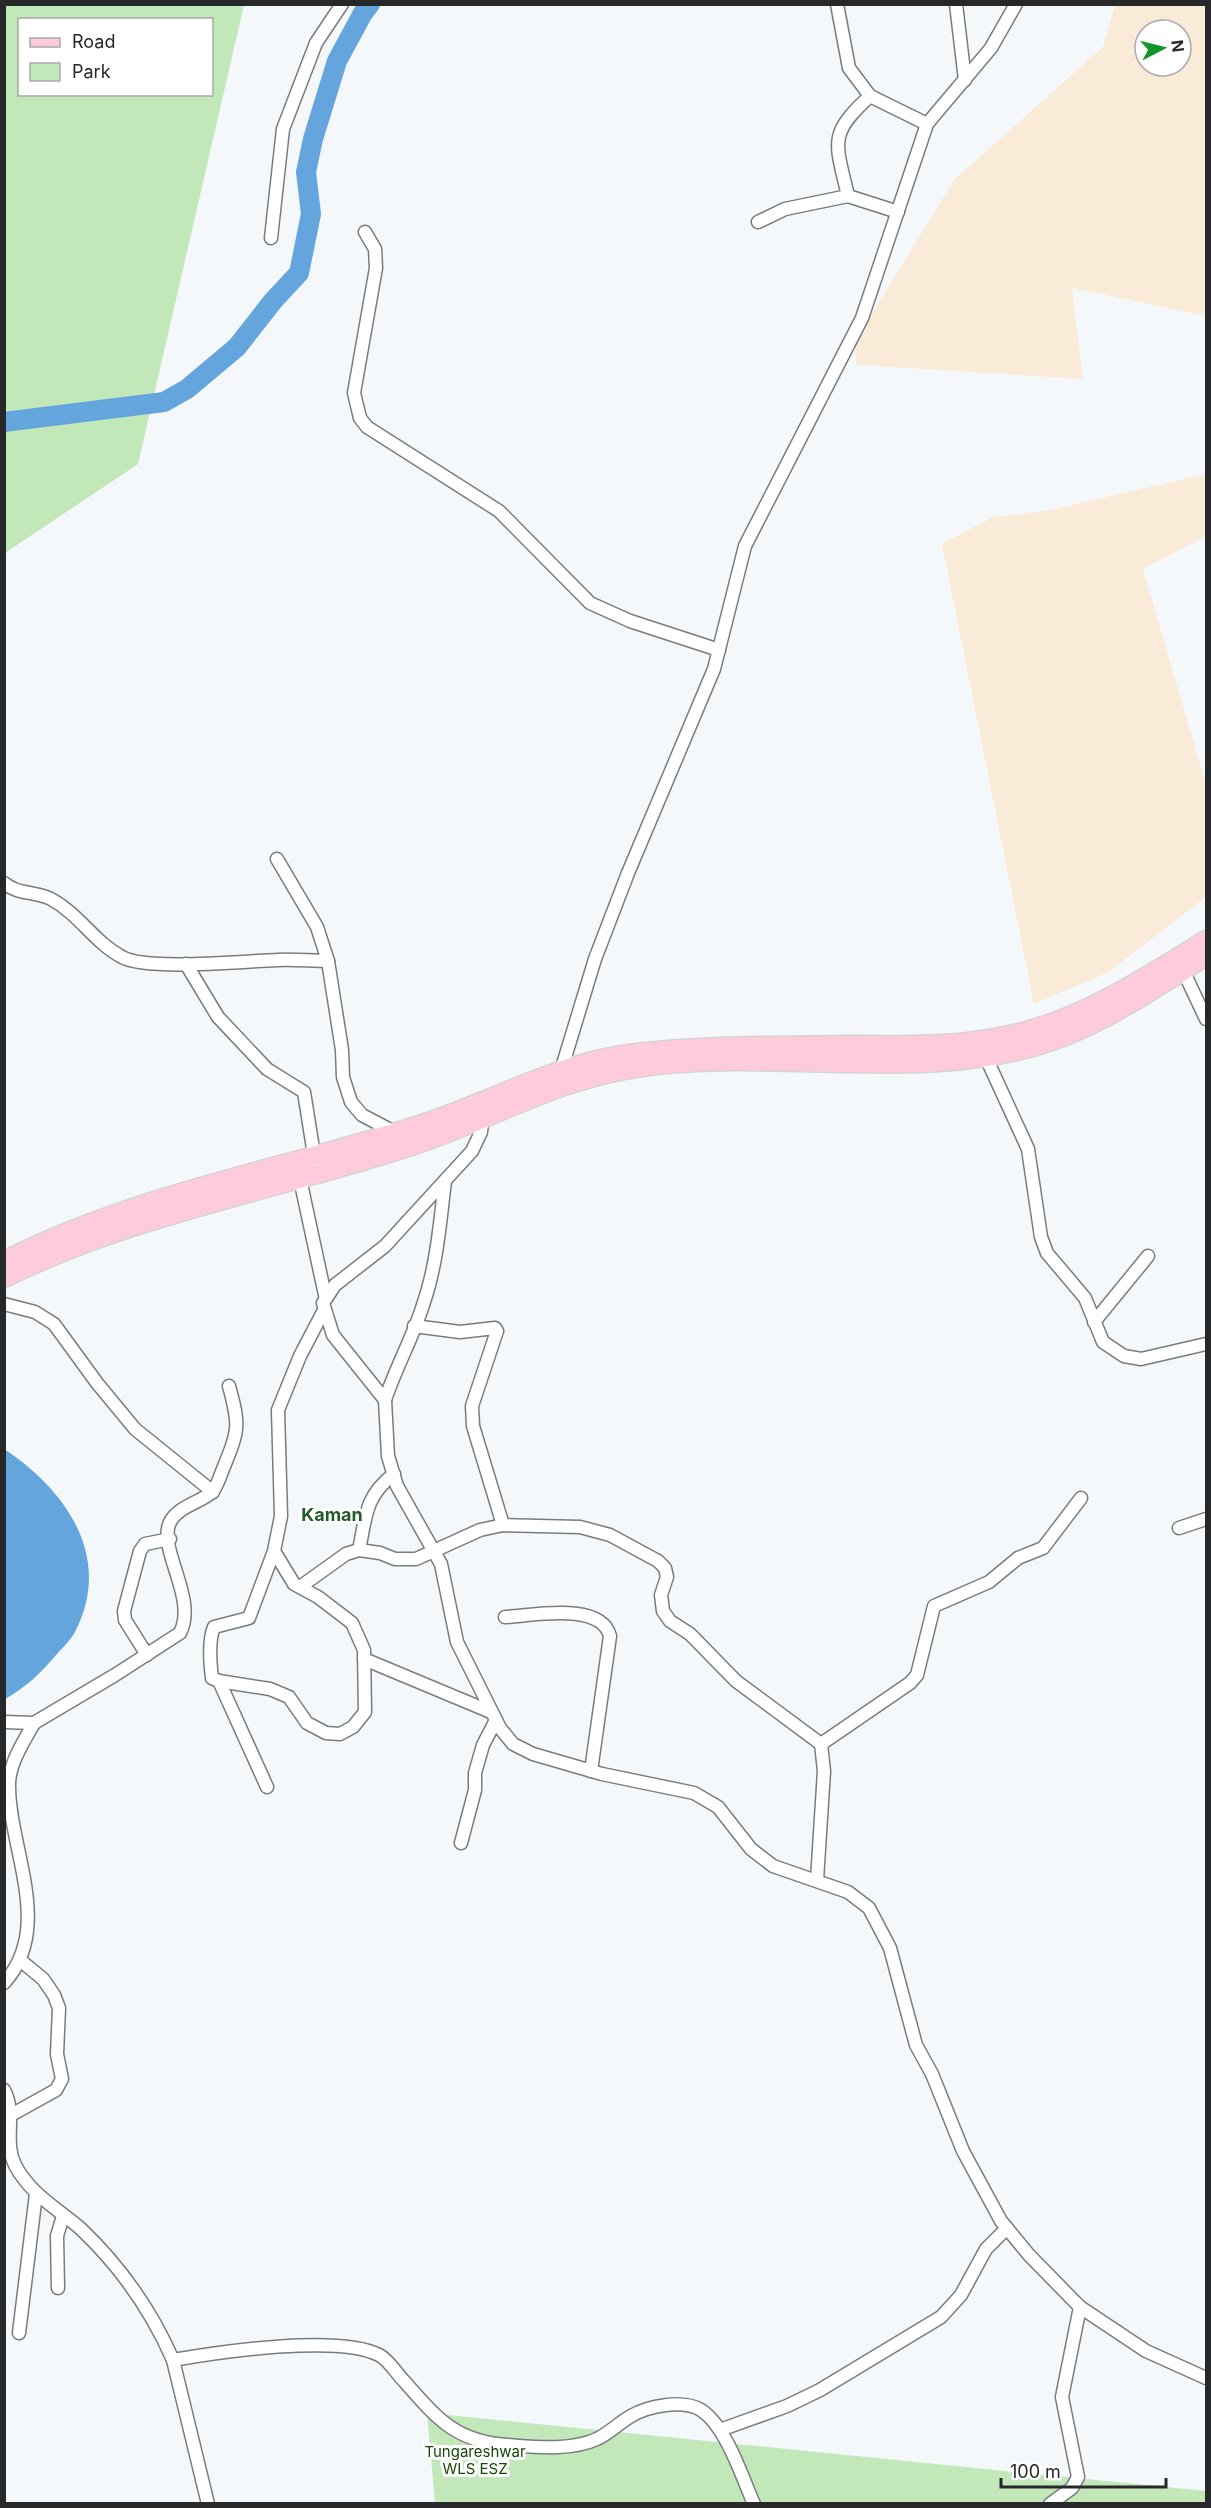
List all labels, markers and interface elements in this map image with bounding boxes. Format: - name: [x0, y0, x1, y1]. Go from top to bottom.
- legend: [18, 18, 213, 96]
- north arrow: [1133, 18, 1193, 78]
- text: Road: [72, 31, 115, 52]
- text: N: [1167, 39, 1189, 53]
- text: Park: [72, 61, 111, 82]
- district label: Kaman: [301, 1504, 363, 1525]
- park label: Tungareshwar WLS ESZ: [424, 2442, 526, 2478]
- scale bar: [1001, 2451, 1166, 2489]
- text: 100 m: [1010, 2461, 1061, 2482]

